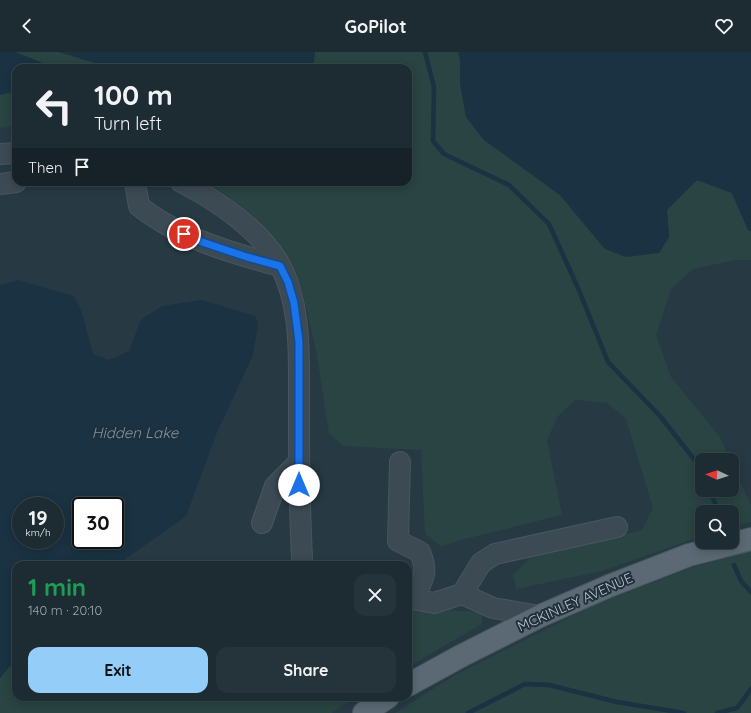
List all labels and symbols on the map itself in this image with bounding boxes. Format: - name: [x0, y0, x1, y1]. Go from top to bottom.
- pin: [167, 217, 201, 251]
- water label: Hidden Lake: [92, 423, 179, 442]
- north arrow: [695, 453, 739, 497]
- position arrow: [278, 464, 320, 506]
- speed limit sign: 30: [72, 497, 124, 549]
- street label: MCKINLEY AVENUE: [515, 569, 635, 635]

